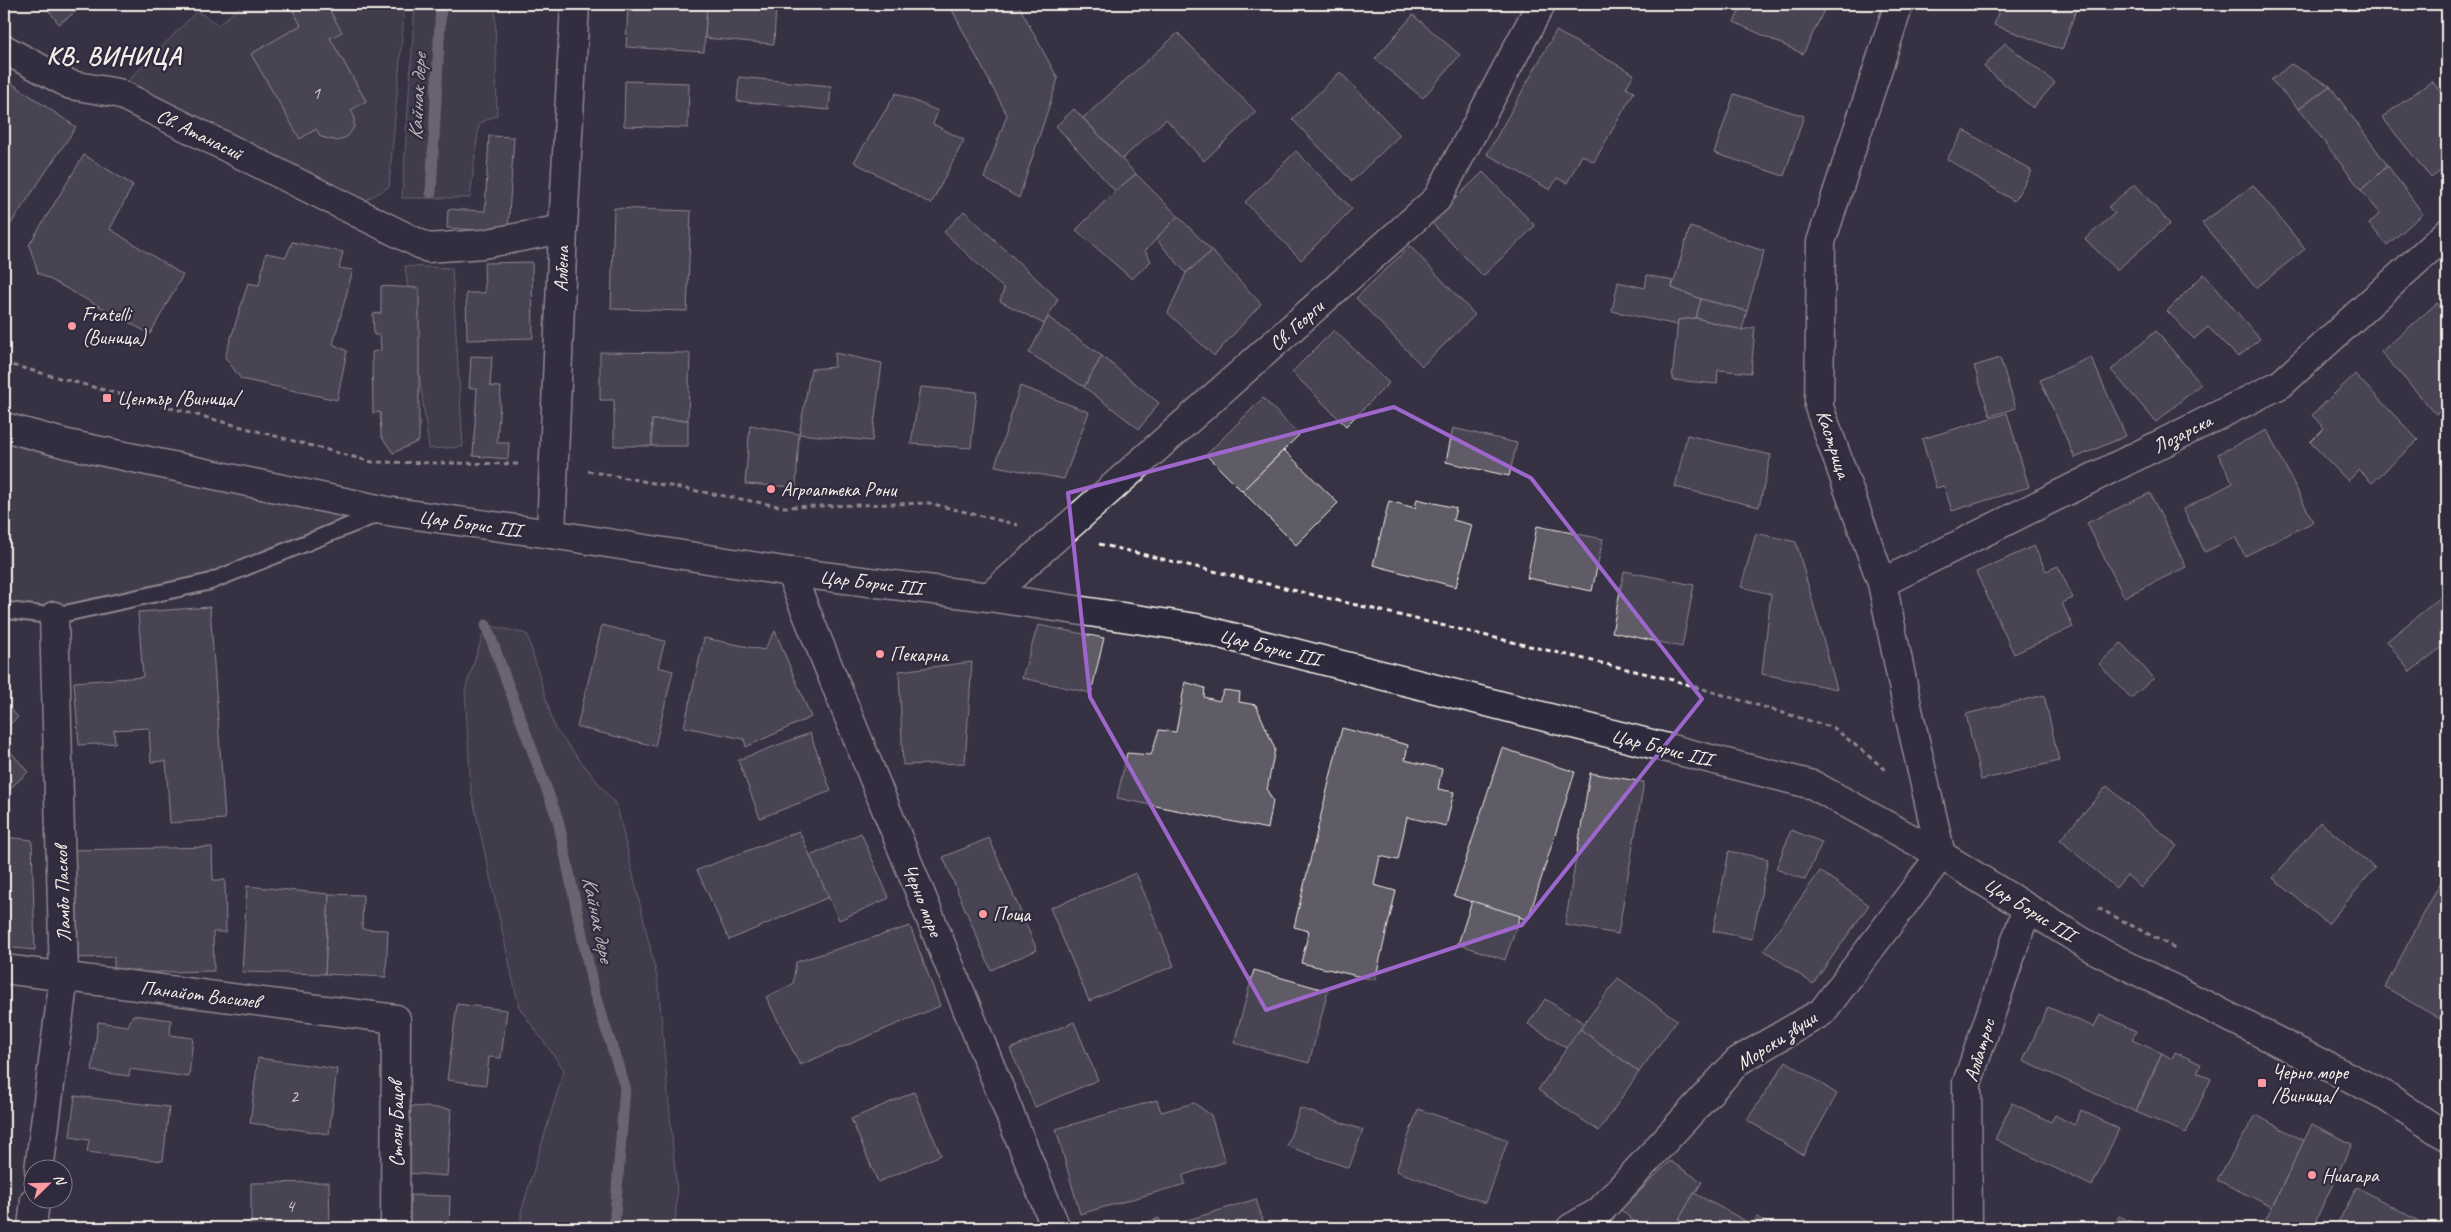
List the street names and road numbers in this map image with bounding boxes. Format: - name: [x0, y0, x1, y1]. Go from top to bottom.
- street label: Св. Атанасий: [153, 103, 248, 167]
- street label: Албена: [548, 244, 575, 292]
- street label: Св. Георги: [1264, 293, 1330, 356]
- street label: Кастрица: [1811, 407, 1857, 483]
- street label: Лозарска: [2148, 407, 2218, 460]
- street label: Цар Борис III: [417, 504, 527, 544]
- street label: Цар Борис III: [818, 564, 928, 602]
- street label: Цар Борис III: [1217, 623, 1327, 673]
- street label: Цар Борис III: [1609, 723, 1719, 773]
- street label: Ламбо Пасков: [48, 842, 77, 943]
- street label: Черно море: [897, 860, 949, 941]
- street label: Цар Борис III: [1979, 872, 2083, 949]
- street label: Панайот Василев: [139, 975, 266, 1015]
- street label: Морски звуци: [1732, 1004, 1823, 1076]
- street label: Албатрос: [1958, 1015, 2001, 1084]
- street label: Стоян Бацов: [384, 1076, 409, 1167]

